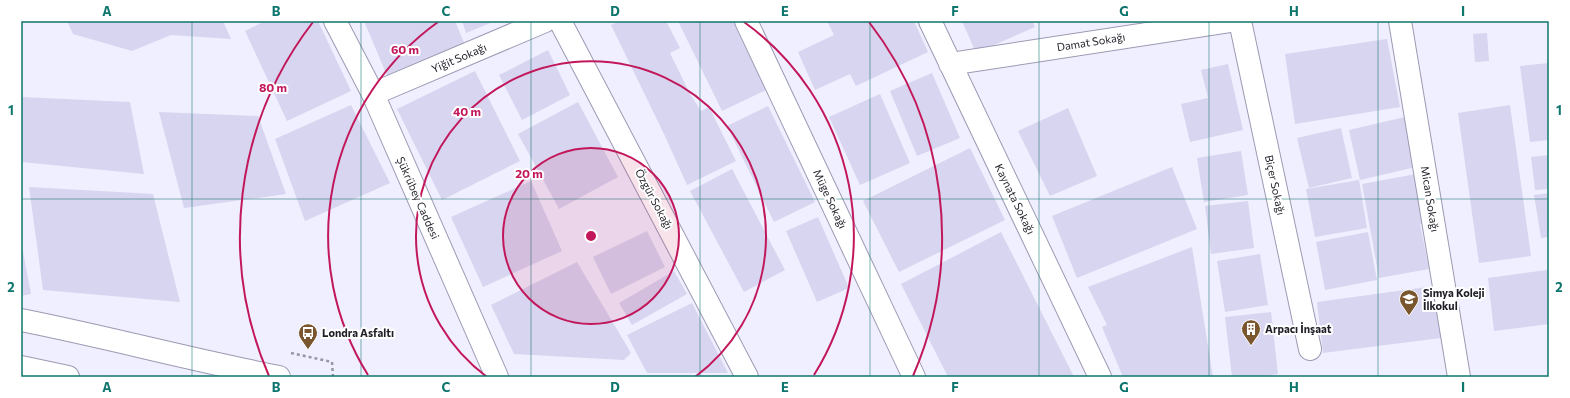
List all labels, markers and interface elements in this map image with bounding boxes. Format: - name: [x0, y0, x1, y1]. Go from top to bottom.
- text: A: [102, 3, 112, 19]
- text: B: [272, 3, 281, 19]
- text: C: [442, 3, 451, 19]
- text: D: [610, 3, 620, 19]
- text: E: [781, 3, 789, 19]
- text: F: [951, 3, 959, 19]
- text: G: [1119, 3, 1129, 19]
- text: H: [1289, 3, 1299, 19]
- text: I: [1461, 3, 1465, 19]
- street label: Damat Sokağı: [1056, 30, 1126, 53]
- street label: Yiğit Sokağı: [429, 40, 488, 75]
- text: 60 m: [391, 42, 419, 56]
- text: 80 m: [259, 80, 287, 94]
- text: 1: [8, 102, 14, 118]
- text: 1: [1556, 102, 1562, 118]
- text: 40 m: [453, 104, 481, 118]
- street label: Biçer Sokağı: [1263, 154, 1288, 216]
- street label: Şükrübey Caddesi: [394, 155, 443, 241]
- street label: Kaynata Sokağı: [993, 161, 1038, 236]
- street label: Mican Sokağı: [1419, 165, 1442, 233]
- text: 20 m: [515, 166, 543, 180]
- street label: Özgür Sokağı: [633, 166, 677, 231]
- street label: Müge Sokağı: [811, 167, 850, 231]
- centre of rings: [584, 229, 598, 243]
- text: 2: [7, 279, 15, 295]
- text: 2: [1555, 279, 1563, 295]
- place label: Simya Koleji İlkokul: [1423, 286, 1485, 312]
- school or university icon: Simya Koleji İlkokul: [1398, 288, 1420, 316]
- building icon: Arpacı İnşaat: [1240, 318, 1262, 346]
- bus stop icon: Londra Asfaltı: [297, 322, 319, 350]
- place label: Arpacı İnşaat: [1265, 322, 1332, 335]
- place label: Londra Asfaltı: [322, 326, 394, 339]
- text: A: [102, 379, 112, 395]
- text: B: [272, 379, 281, 395]
- text: C: [442, 379, 451, 395]
- text: D: [610, 379, 620, 395]
- text: E: [781, 379, 789, 395]
- text: F: [951, 379, 959, 395]
- text: G: [1119, 379, 1129, 395]
- text: H: [1289, 379, 1299, 395]
- text: I: [1461, 379, 1465, 395]

